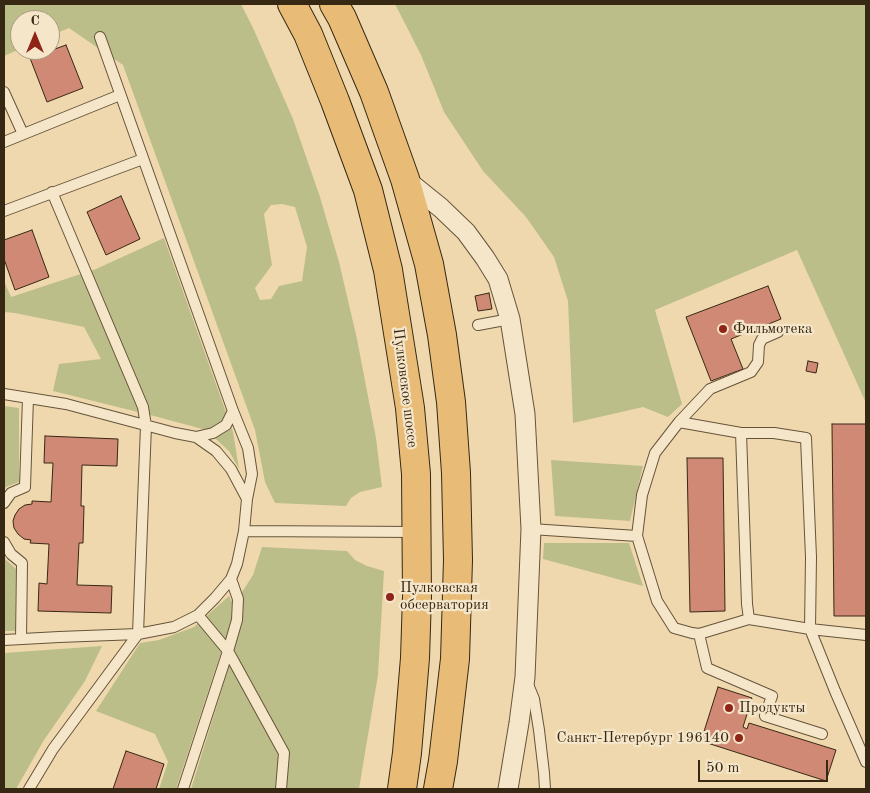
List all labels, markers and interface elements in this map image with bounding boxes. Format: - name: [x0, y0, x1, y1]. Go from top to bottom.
- north arrow: [10, 10, 60, 60]
- text: С: [30, 14, 40, 28]
- place label: Фильмотека: [733, 320, 812, 338]
- marker: Фильмотека: [717, 323, 729, 335]
- street label: Пулковское шоссе: [389, 327, 421, 449]
- place label: Пулковская обсерватория: [400, 579, 489, 614]
- marker: Пулковская обсерватория: [384, 591, 396, 603]
- place label: Продукты: [739, 699, 805, 717]
- marker: Продукты: [723, 702, 735, 714]
- place label: Санкт-Петербург 196140: [557, 729, 729, 747]
- marker: Санкт-Петербург 196140: [733, 732, 745, 744]
- scale bar: [700, 750, 830, 782]
- text: 50 m: [706, 761, 740, 776]

